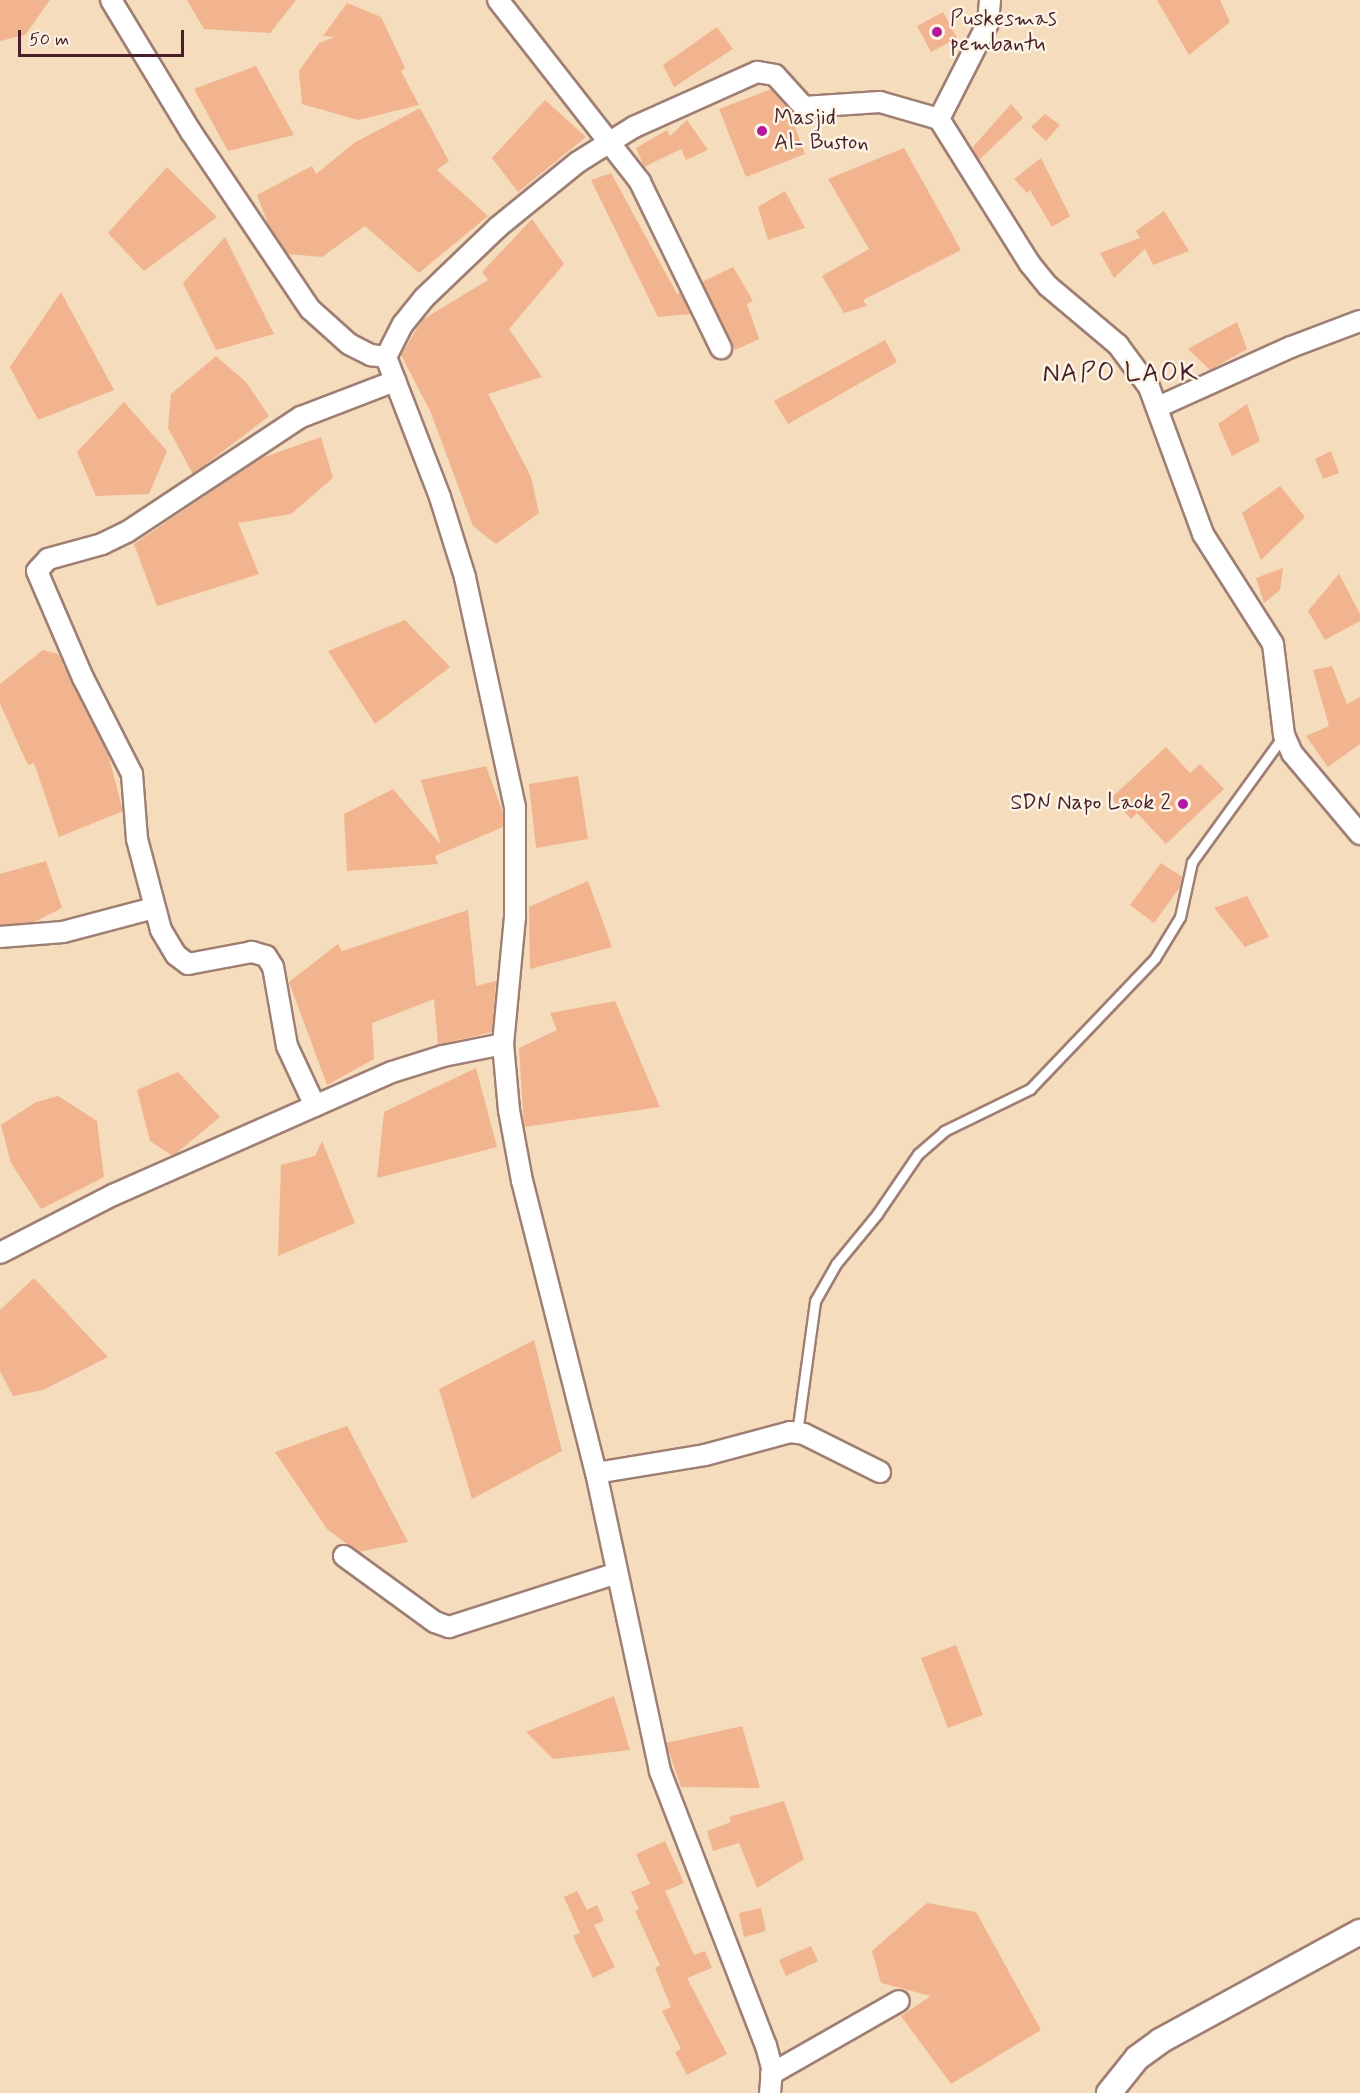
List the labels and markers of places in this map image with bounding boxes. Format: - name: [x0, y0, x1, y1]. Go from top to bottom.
- place label: Puskesmas pembantu: [950, 6, 1057, 57]
- marker: Puskesmas pembantu: [928, 23, 946, 41]
- place label: Masjid Al- Buston: [774, 105, 869, 156]
- marker: Masjid Al- Buston: [755, 124, 769, 138]
- place label: SDN Napo Laok 2: [1011, 791, 1171, 817]
- marker: SDN Napo Laok 2: [1176, 797, 1190, 811]

